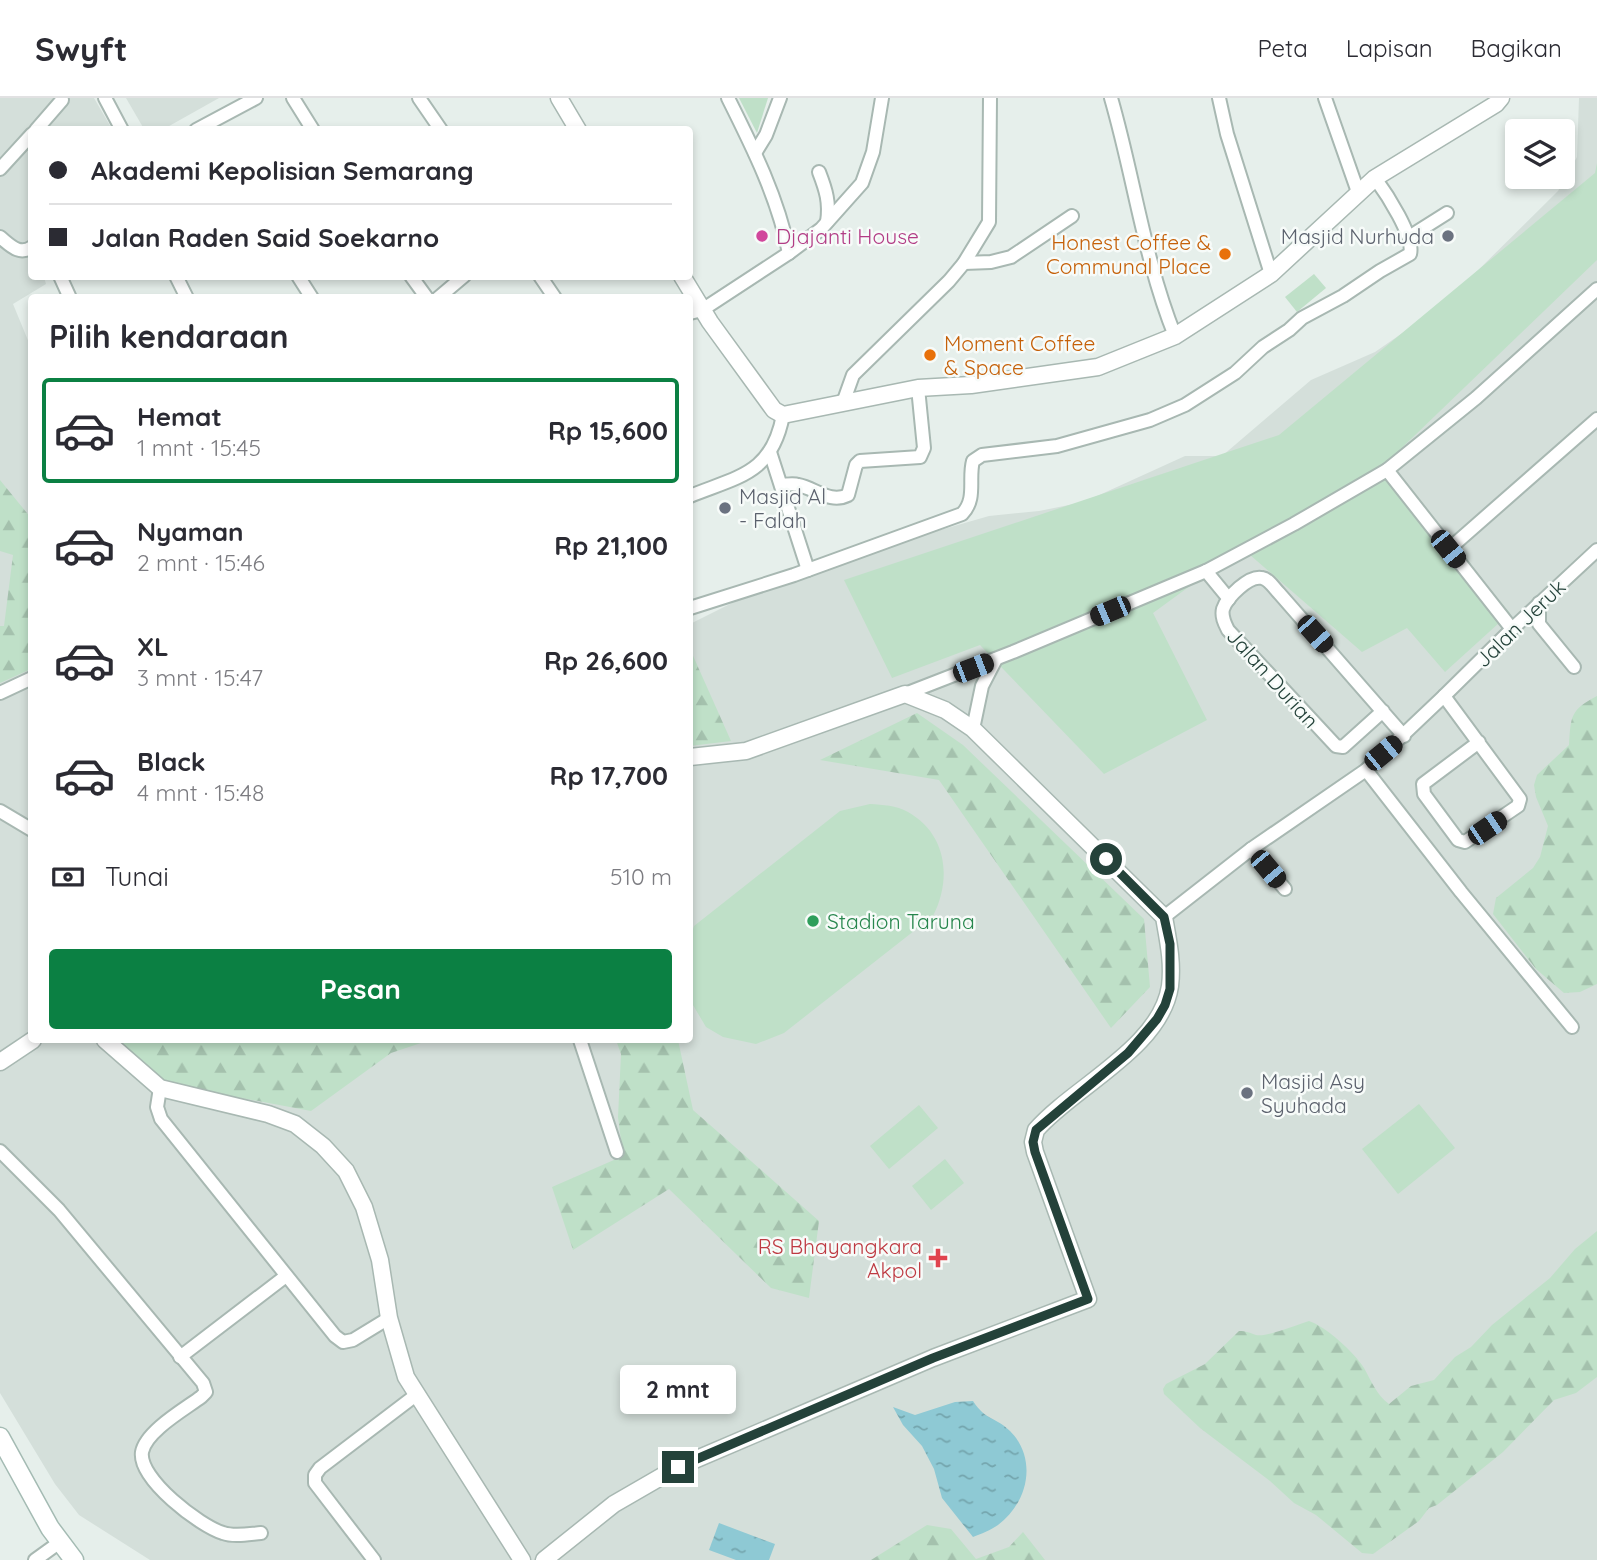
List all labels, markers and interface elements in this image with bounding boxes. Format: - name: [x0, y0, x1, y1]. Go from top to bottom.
- text: Swyft: [35, 28, 127, 69]
- text: Peta: [1257, 33, 1308, 63]
- text: Lapisan: [1346, 33, 1433, 63]
- text: Bagikan: [1471, 33, 1562, 63]
- map controls: [1505, 119, 1575, 189]
- button: layers: [1505, 119, 1575, 189]
- text: Akademi Kepolisian Semarang: [91, 154, 474, 187]
- text: Jalan Raden Said Soekarno: [91, 221, 439, 254]
- place label: Djajanti House: [776, 223, 919, 249]
- place label: Masjid Nurhuda: [1281, 223, 1434, 249]
- marker: Djajanti House: [754, 228, 770, 244]
- marker: Masjid Nurhuda: [1440, 228, 1456, 244]
- place label: Honest Coffee & Communal Place: [1046, 229, 1211, 279]
- marker: Honest Coffee & Communal Place: [1217, 246, 1233, 262]
- text: Pilih kendaraan: [49, 316, 289, 356]
- place label: Moment Coffee & Space: [944, 330, 1095, 380]
- marker: Moment Coffee & Space: [922, 347, 938, 363]
- icon: car: [53, 399, 116, 462]
- text: Hemat: [137, 400, 222, 433]
- text: Rp 15,600: [548, 414, 668, 447]
- text: 1 mnt · 15:45: [137, 433, 261, 462]
- place label: Masjid Al - Falah: [739, 483, 826, 533]
- marker: Masjid Al - Falah: [717, 500, 733, 516]
- icon: car: [53, 514, 116, 577]
- text: Nyaman: [137, 515, 244, 548]
- car: [1427, 526, 1470, 572]
- text: Rp 21,100: [554, 529, 668, 562]
- text: 2 mnt · 15:46: [137, 548, 265, 577]
- street label: Jalan Jeruk: [1469, 574, 1571, 672]
- car: [1087, 593, 1134, 629]
- car: [1294, 611, 1337, 657]
- street label: Jalan Durian: [1222, 623, 1324, 733]
- icon: car: [53, 629, 116, 692]
- text: XL: [137, 630, 169, 663]
- text: Rp 26,600: [544, 644, 668, 677]
- car: [950, 651, 997, 685]
- text: 3 mnt · 15:47: [137, 663, 263, 692]
- car: [1361, 732, 1406, 774]
- icon: car: [53, 744, 116, 807]
- text: Black: [137, 745, 206, 778]
- text: Rp 17,700: [550, 759, 668, 792]
- text: 4 mnt · 15:48: [137, 778, 264, 807]
- car: [1464, 808, 1511, 848]
- route start: [1090, 843, 1122, 875]
- car: [1247, 846, 1290, 892]
- icon: cash: [49, 858, 87, 896]
- text: Tunai: [105, 860, 169, 893]
- text: 510 m: [610, 862, 672, 891]
- place label: Stadion Taruna: [827, 908, 975, 934]
- marker: Stadion Taruna: [805, 913, 821, 929]
- button: Pesan: [49, 949, 672, 1029]
- place label: Masjid Asy Syuhada: [1261, 1068, 1365, 1118]
- marker: Masjid Asy Syuhada: [1239, 1085, 1255, 1101]
- place label: RS Bhayangkara Akpol: [758, 1233, 922, 1283]
- marker: RS Bhayangkara Akpol: [928, 1248, 948, 1268]
- callout: 2 mnt: [620, 1366, 736, 1414]
- text: 2 mnt: [646, 1375, 710, 1404]
- route end: [662, 1451, 694, 1483]

